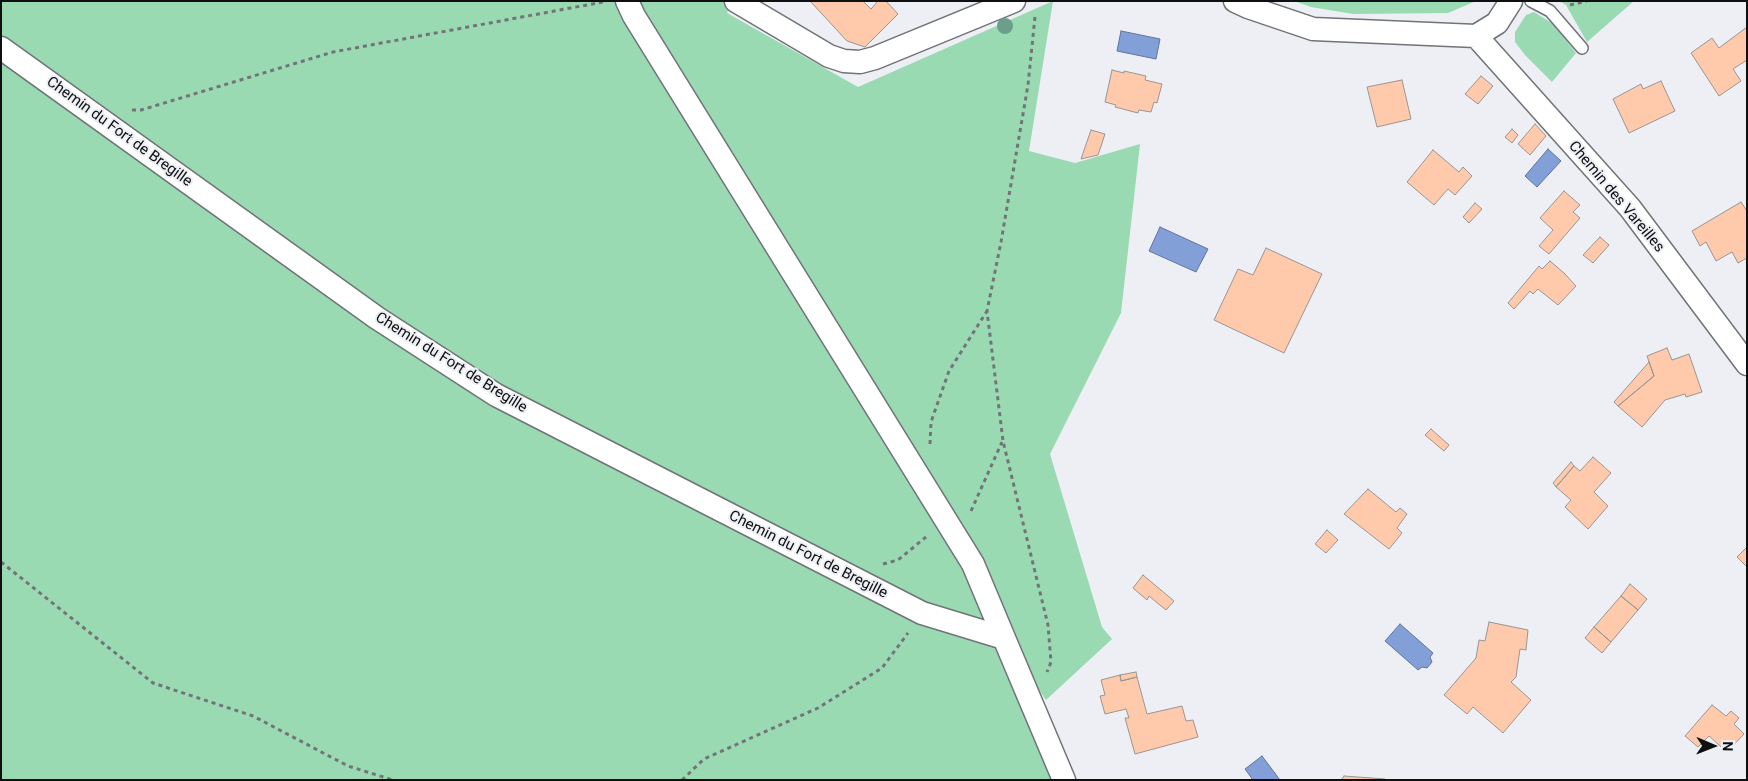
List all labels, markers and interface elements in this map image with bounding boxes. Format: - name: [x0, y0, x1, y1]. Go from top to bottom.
- street label: Chemin du Fort de Bregille: [43, 73, 195, 191]
- street label: Chemin des Vareilles: [1564, 138, 1668, 256]
- street label: Chemin du Fort de Bregille: [372, 309, 530, 417]
- street label: Chemin du Fort de Bregille: [726, 507, 890, 603]
- north arrow: [1688, 721, 1738, 771]
- text: N: [1720, 741, 1736, 751]

